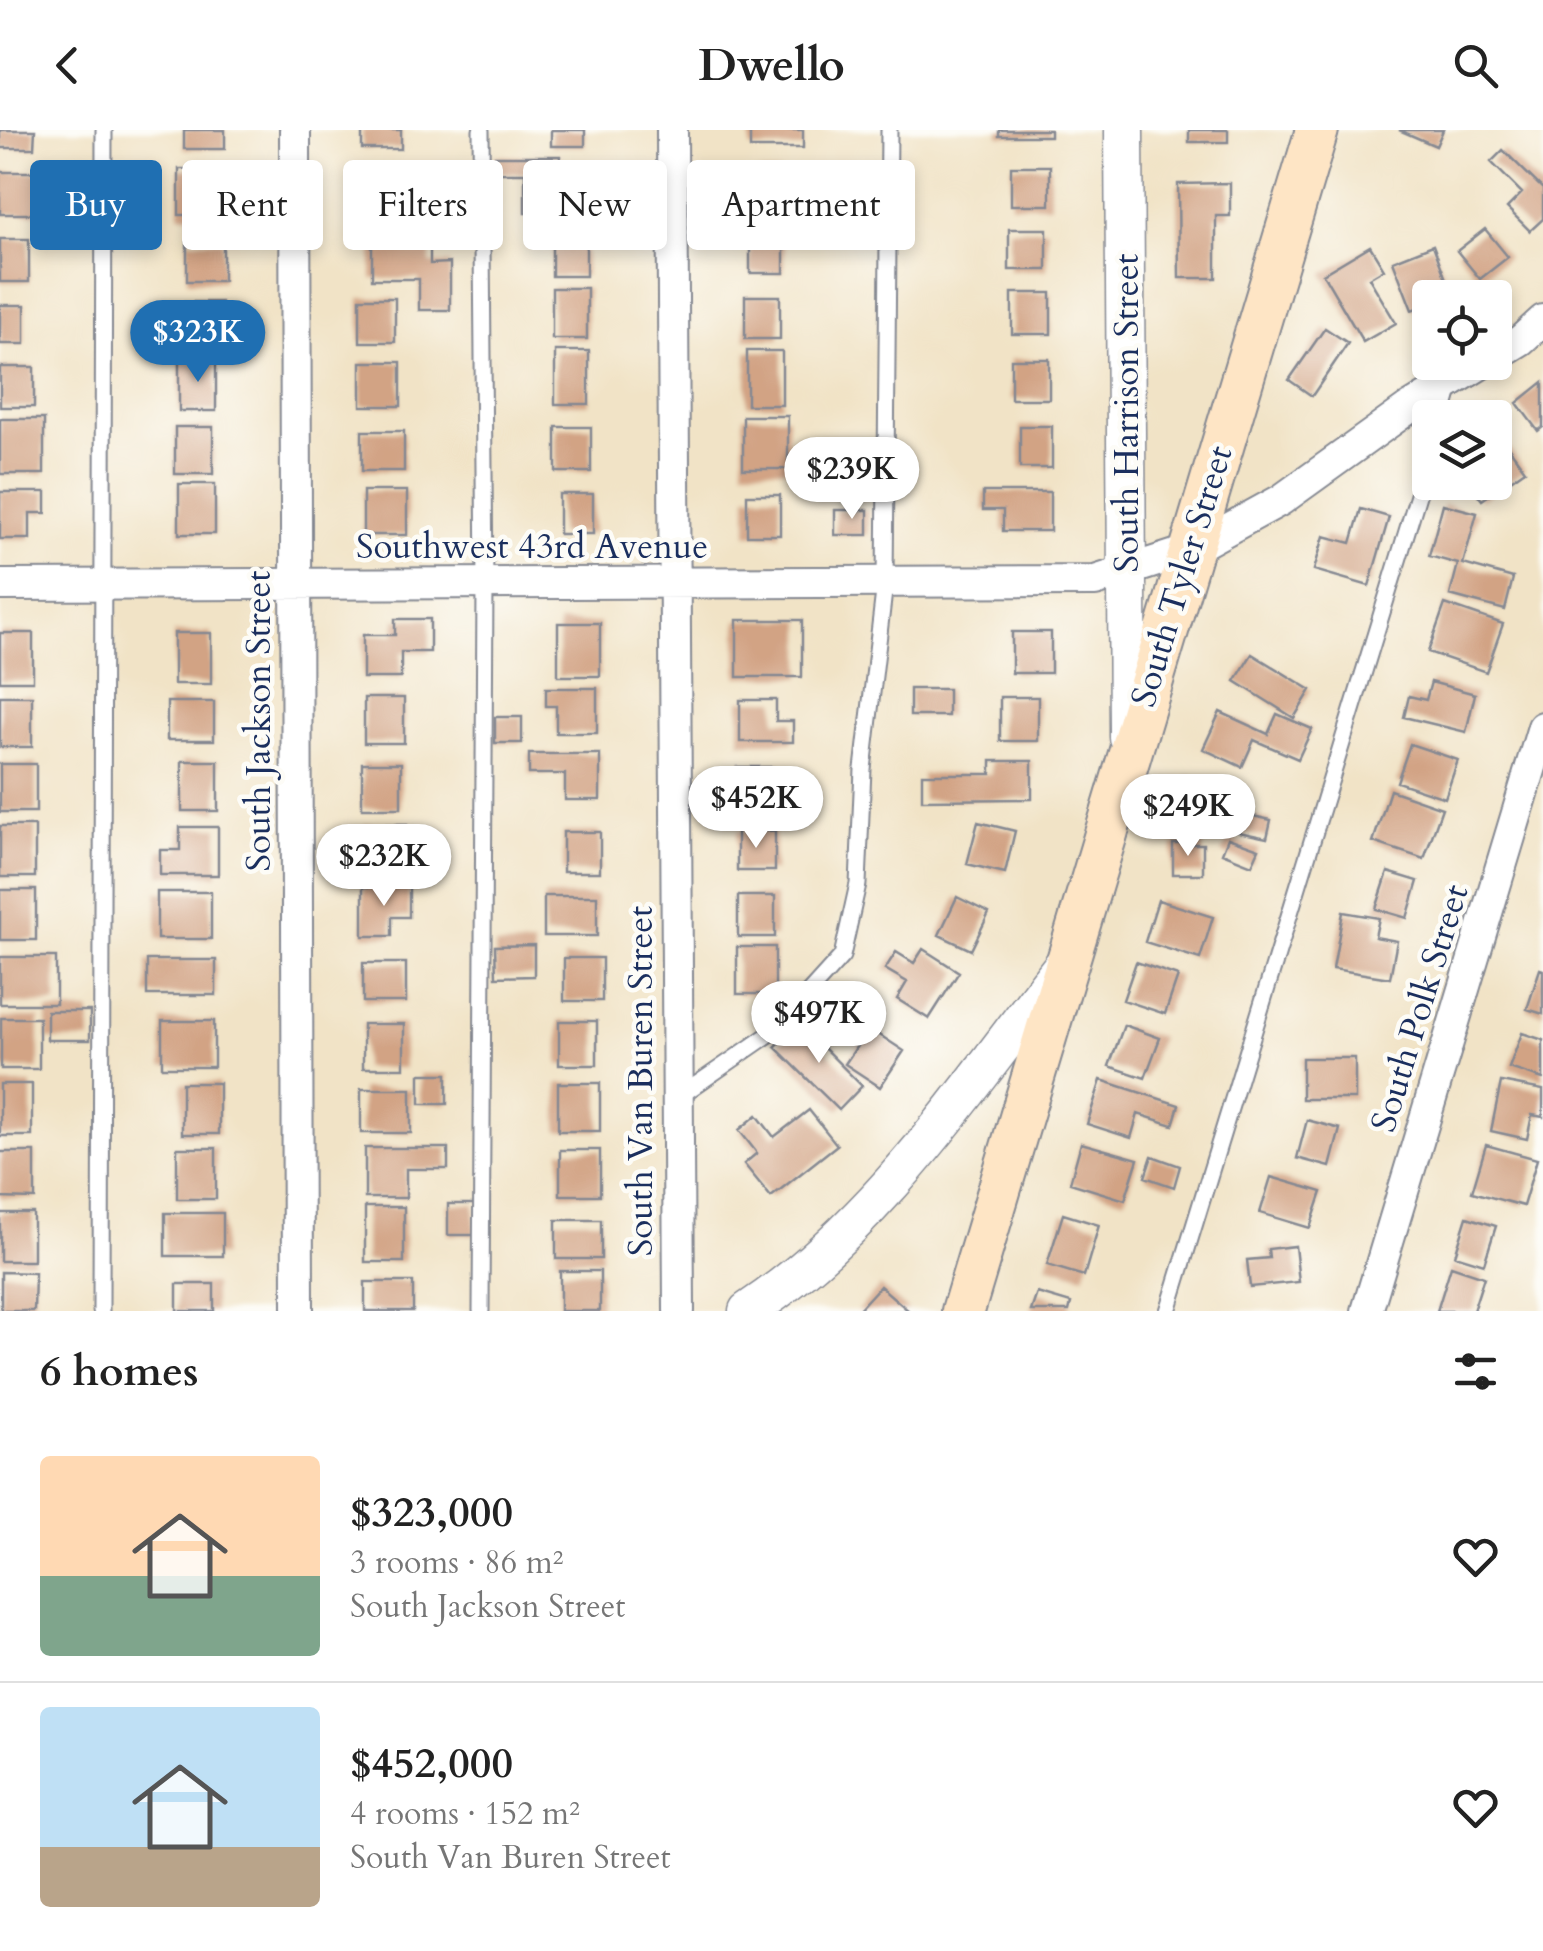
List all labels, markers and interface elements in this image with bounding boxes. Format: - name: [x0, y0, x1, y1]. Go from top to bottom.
- text: Dwello: [698, 35, 845, 96]
- icon: back: [40, 38, 95, 93]
- icon: search: [1448, 38, 1503, 93]
- chip: Buy: [30, 160, 162, 250]
- chip: Rent: [182, 160, 323, 250]
- chip: Filters: [343, 160, 503, 250]
- chip: New: [523, 160, 667, 250]
- chip: Apartment: [687, 160, 915, 250]
- street label: South Harrison Street: [1103, 253, 1151, 573]
- map controls: [1412, 280, 1512, 500]
- button: locate: [1412, 280, 1512, 380]
- pin: $323K: [128, 300, 268, 385]
- text: $323K: [152, 310, 244, 354]
- button: layers: [1412, 400, 1512, 500]
- pin: $239K: [782, 437, 922, 522]
- street label: South Tyler Street: [1119, 440, 1244, 713]
- text: $239K: [806, 447, 898, 491]
- street label: Southwest 43rd Avenue: [356, 523, 708, 571]
- street label: South Jackson Street: [235, 570, 283, 872]
- pin: $452K: [686, 766, 826, 851]
- pin: $249K: [1118, 774, 1258, 859]
- text: $452K: [710, 776, 802, 820]
- text: $249K: [1142, 784, 1234, 828]
- pin: $232K: [314, 824, 454, 909]
- text: $232K: [338, 834, 430, 878]
- street label: South Polk Street: [1360, 879, 1480, 1138]
- street label: South Van Buren Street: [617, 906, 665, 1256]
- pin: $497K: [749, 981, 889, 1066]
- text: $497K: [773, 991, 865, 1035]
- text: 6 homes: [40, 1343, 198, 1400]
- icon: filters: [1448, 1344, 1503, 1399]
- text: $323,000: [350, 1484, 513, 1541]
- icon: home: [120, 1496, 240, 1616]
- icon: heart: [1448, 1529, 1503, 1584]
- text: 3 rooms · 86 m²: [350, 1541, 563, 1585]
- text: South Jackson Street: [350, 1585, 625, 1629]
- text: $452,000: [350, 1735, 513, 1792]
- icon: home: [120, 1747, 240, 1867]
- icon: heart: [1448, 1780, 1503, 1835]
- text: 4 rooms · 152 m²: [350, 1792, 580, 1836]
- text: South Van Buren Street: [350, 1836, 671, 1880]

